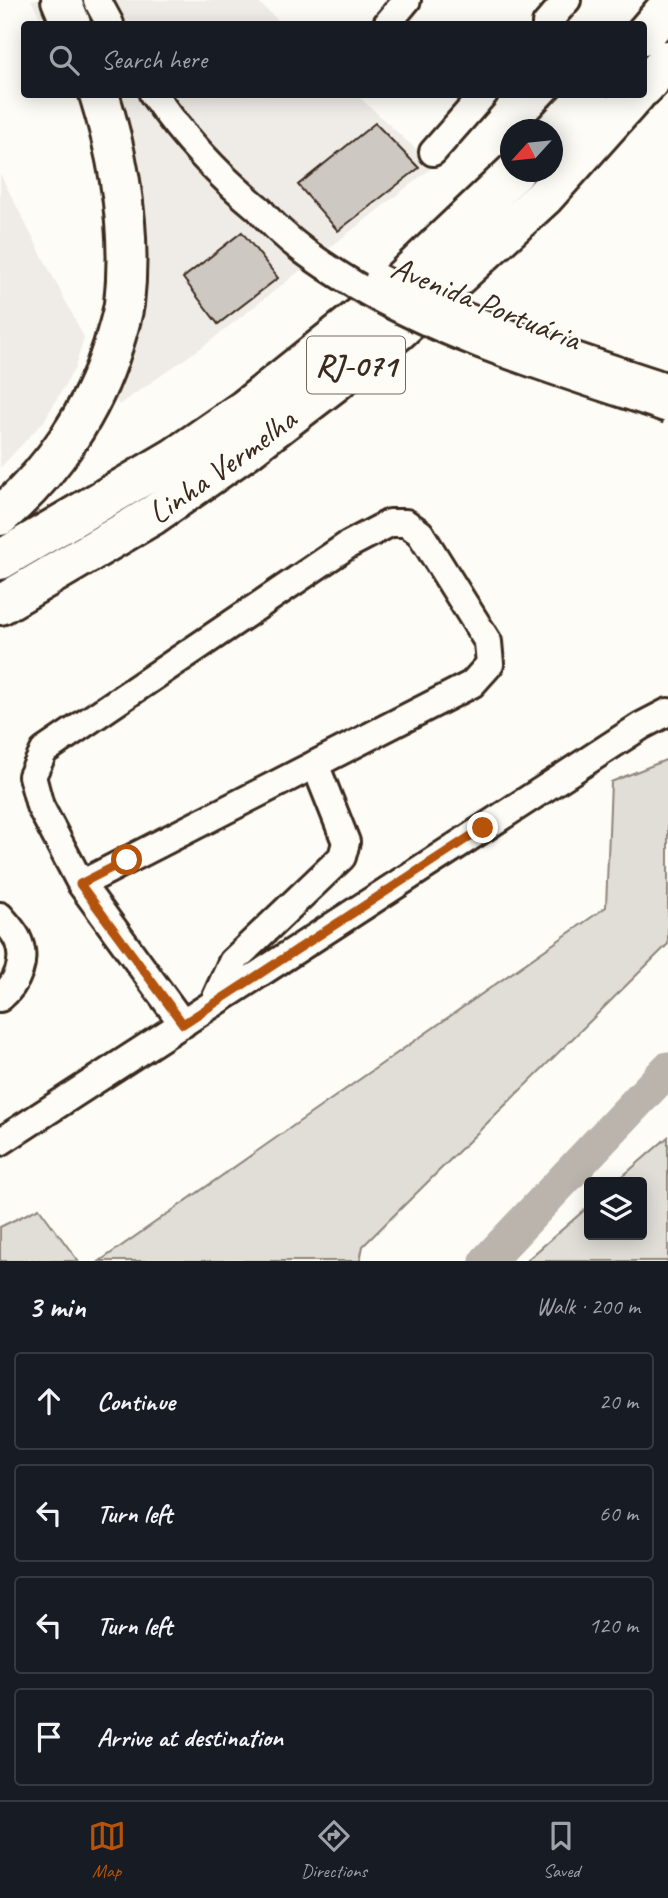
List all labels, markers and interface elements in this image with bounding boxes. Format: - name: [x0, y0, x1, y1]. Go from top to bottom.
- search box: [21, 21, 647, 98]
- icon: search: [45, 41, 83, 79]
- text: Search here: [101, 43, 207, 76]
- north arrow: [500, 119, 563, 182]
- street label: Avenida Portuária: [385, 246, 588, 361]
- road number: RJ-071: [307, 337, 405, 394]
- street label: Linha Vermelha: [140, 398, 306, 533]
- route end: [467, 812, 498, 843]
- route start: [111, 844, 142, 875]
- map controls: [584, 1177, 647, 1240]
- button: layers: [584, 1177, 647, 1240]
- text: 3 min: [28, 1288, 85, 1326]
- text: Walk · 200 m: [536, 1292, 640, 1321]
- icon: ahead: [30, 1382, 68, 1420]
- text: Continue: [97, 1385, 175, 1418]
- text: 20 m: [599, 1387, 638, 1416]
- icon: left: [30, 1494, 68, 1532]
- text: Turn left: [97, 1497, 172, 1530]
- text: 60 m: [599, 1499, 638, 1528]
- icon: left: [30, 1606, 68, 1644]
- text: Turn left: [97, 1609, 172, 1642]
- text: 120 m: [589, 1611, 638, 1640]
- icon: arrive: [30, 1718, 68, 1756]
- text: Arrive at destination: [97, 1721, 283, 1754]
- tab: Map: [88, 1817, 126, 1883]
- tab: Directions: [301, 1817, 367, 1883]
- tab: Saved: [542, 1817, 580, 1883]

